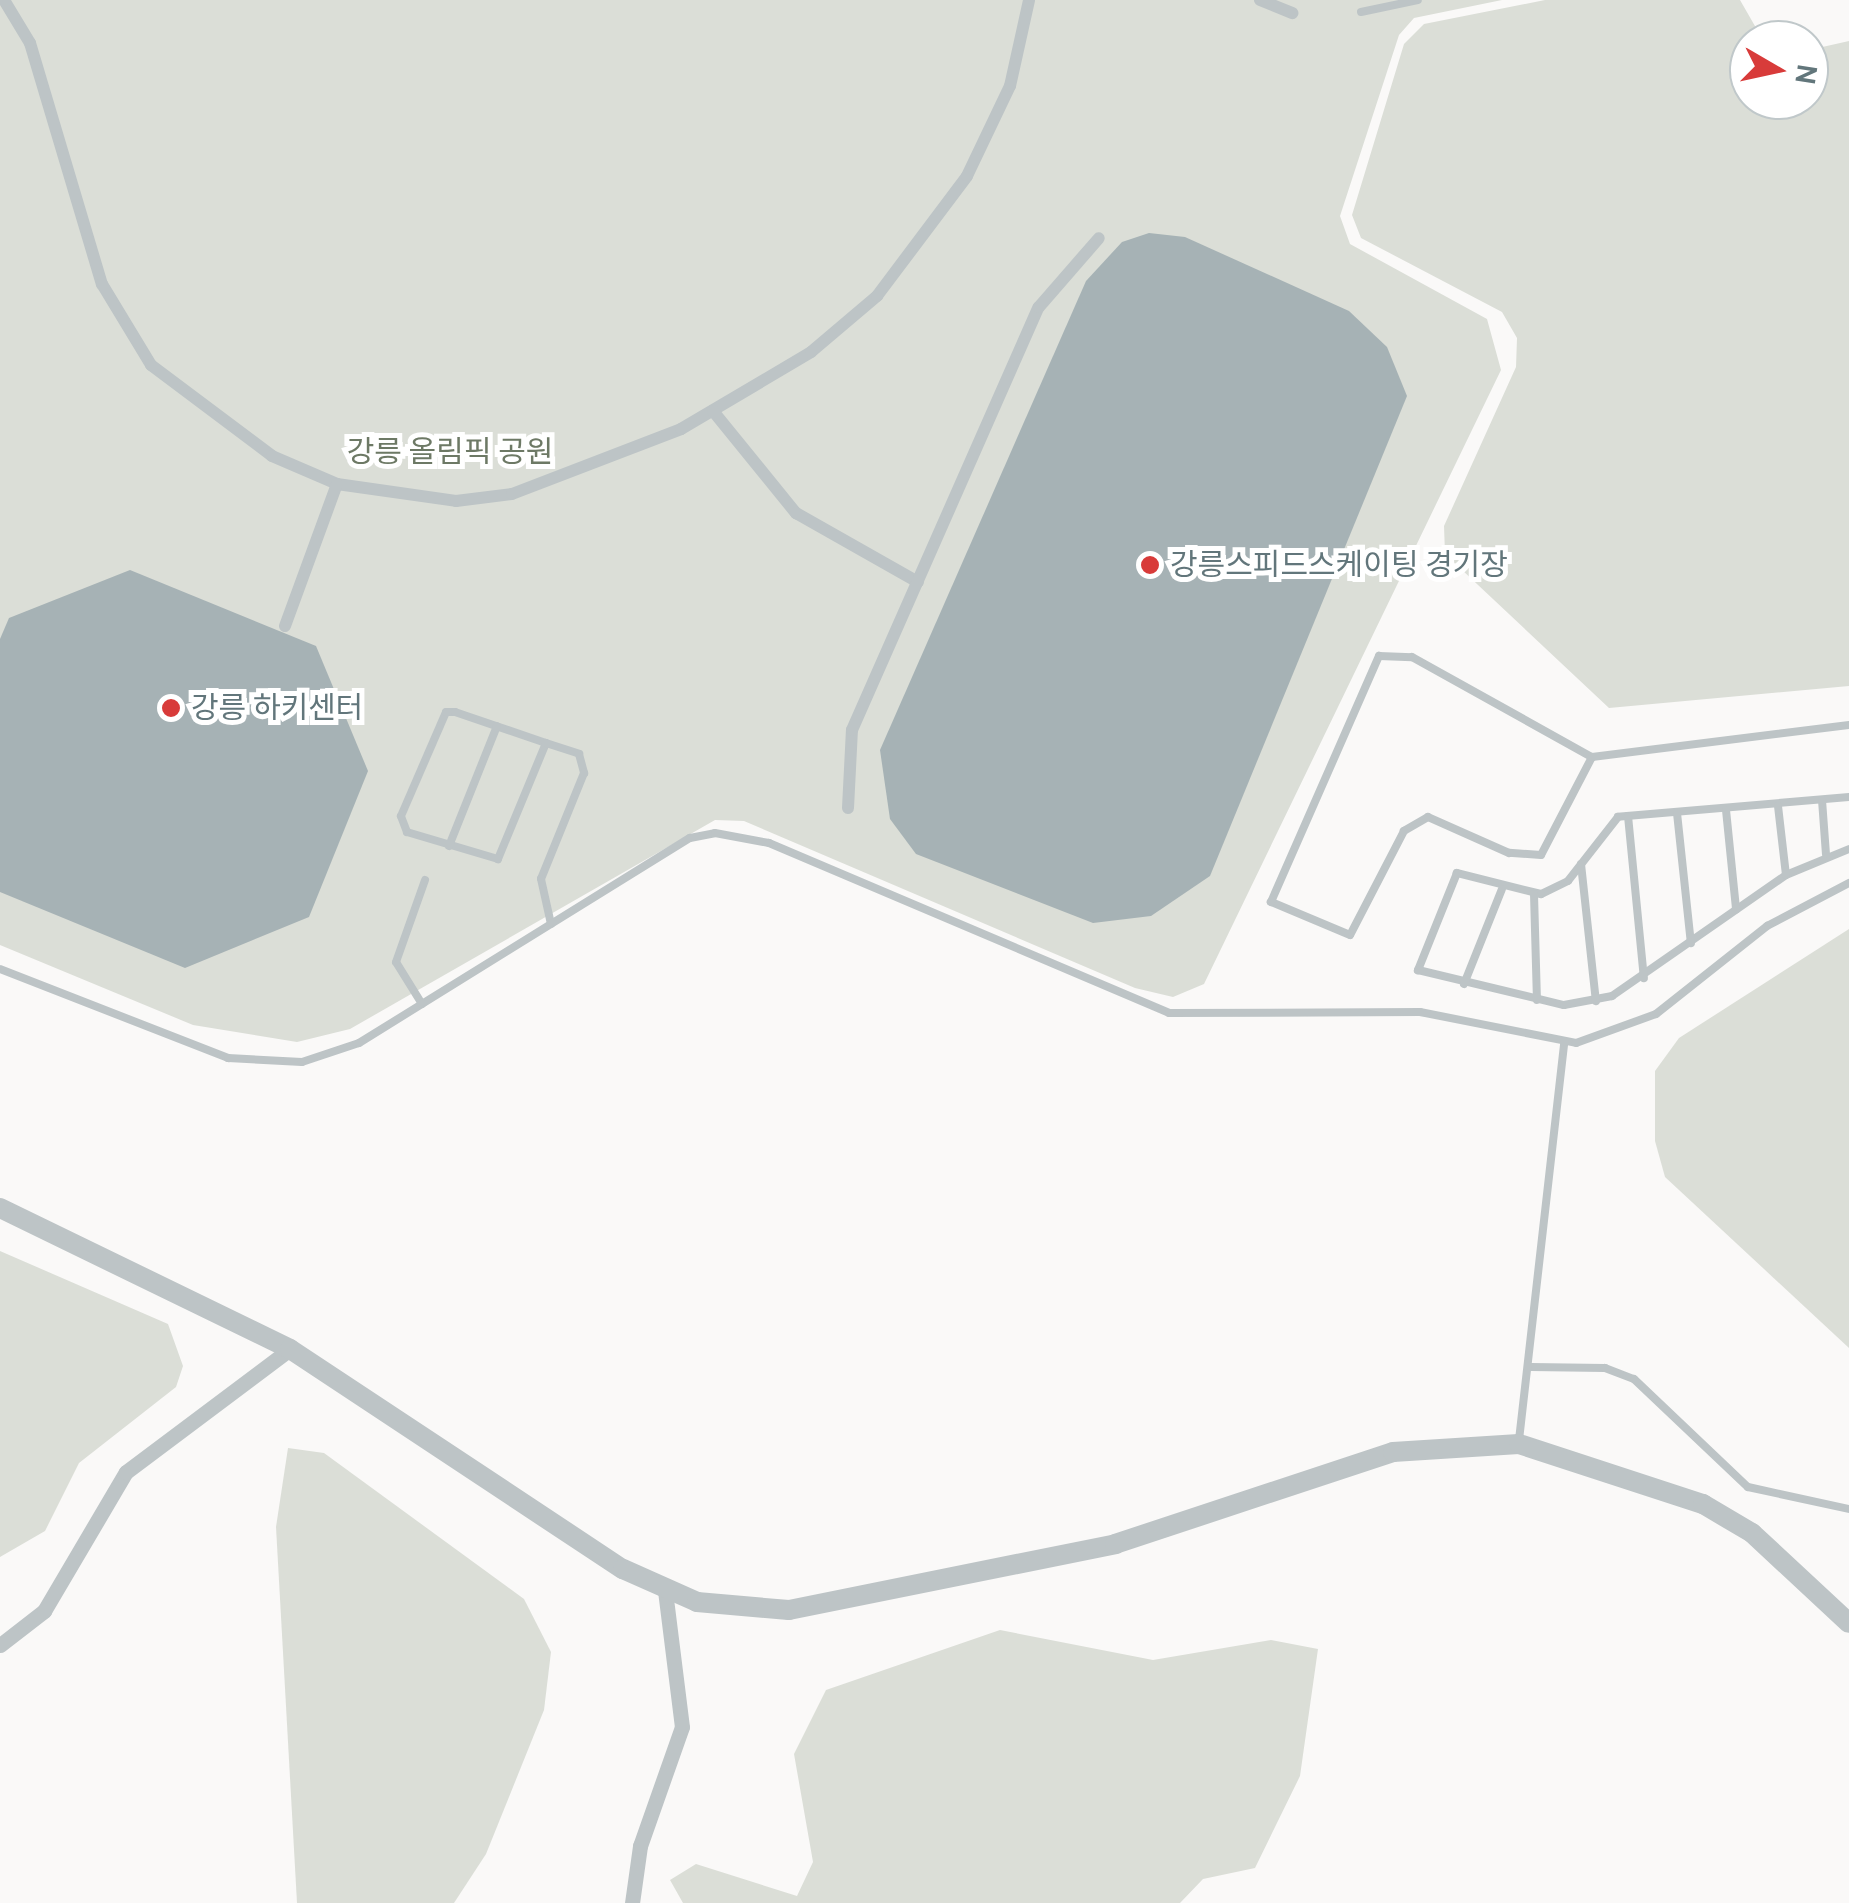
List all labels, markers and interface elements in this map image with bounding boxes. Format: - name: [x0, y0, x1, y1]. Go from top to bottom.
- north arrow: [1729, 20, 1829, 120]
- text: N: [1788, 62, 1825, 87]
- park label: 강릉 올림픽 공원: [347, 434, 553, 470]
- place label: 강릉스피드스케이팅 경기장: [1170, 547, 1508, 583]
- marker: 강릉스피드스케이팅 경기장: [1139, 554, 1161, 576]
- place label: 강릉 하키센터: [191, 690, 363, 726]
- marker: 강릉 하키센터: [160, 697, 182, 719]

